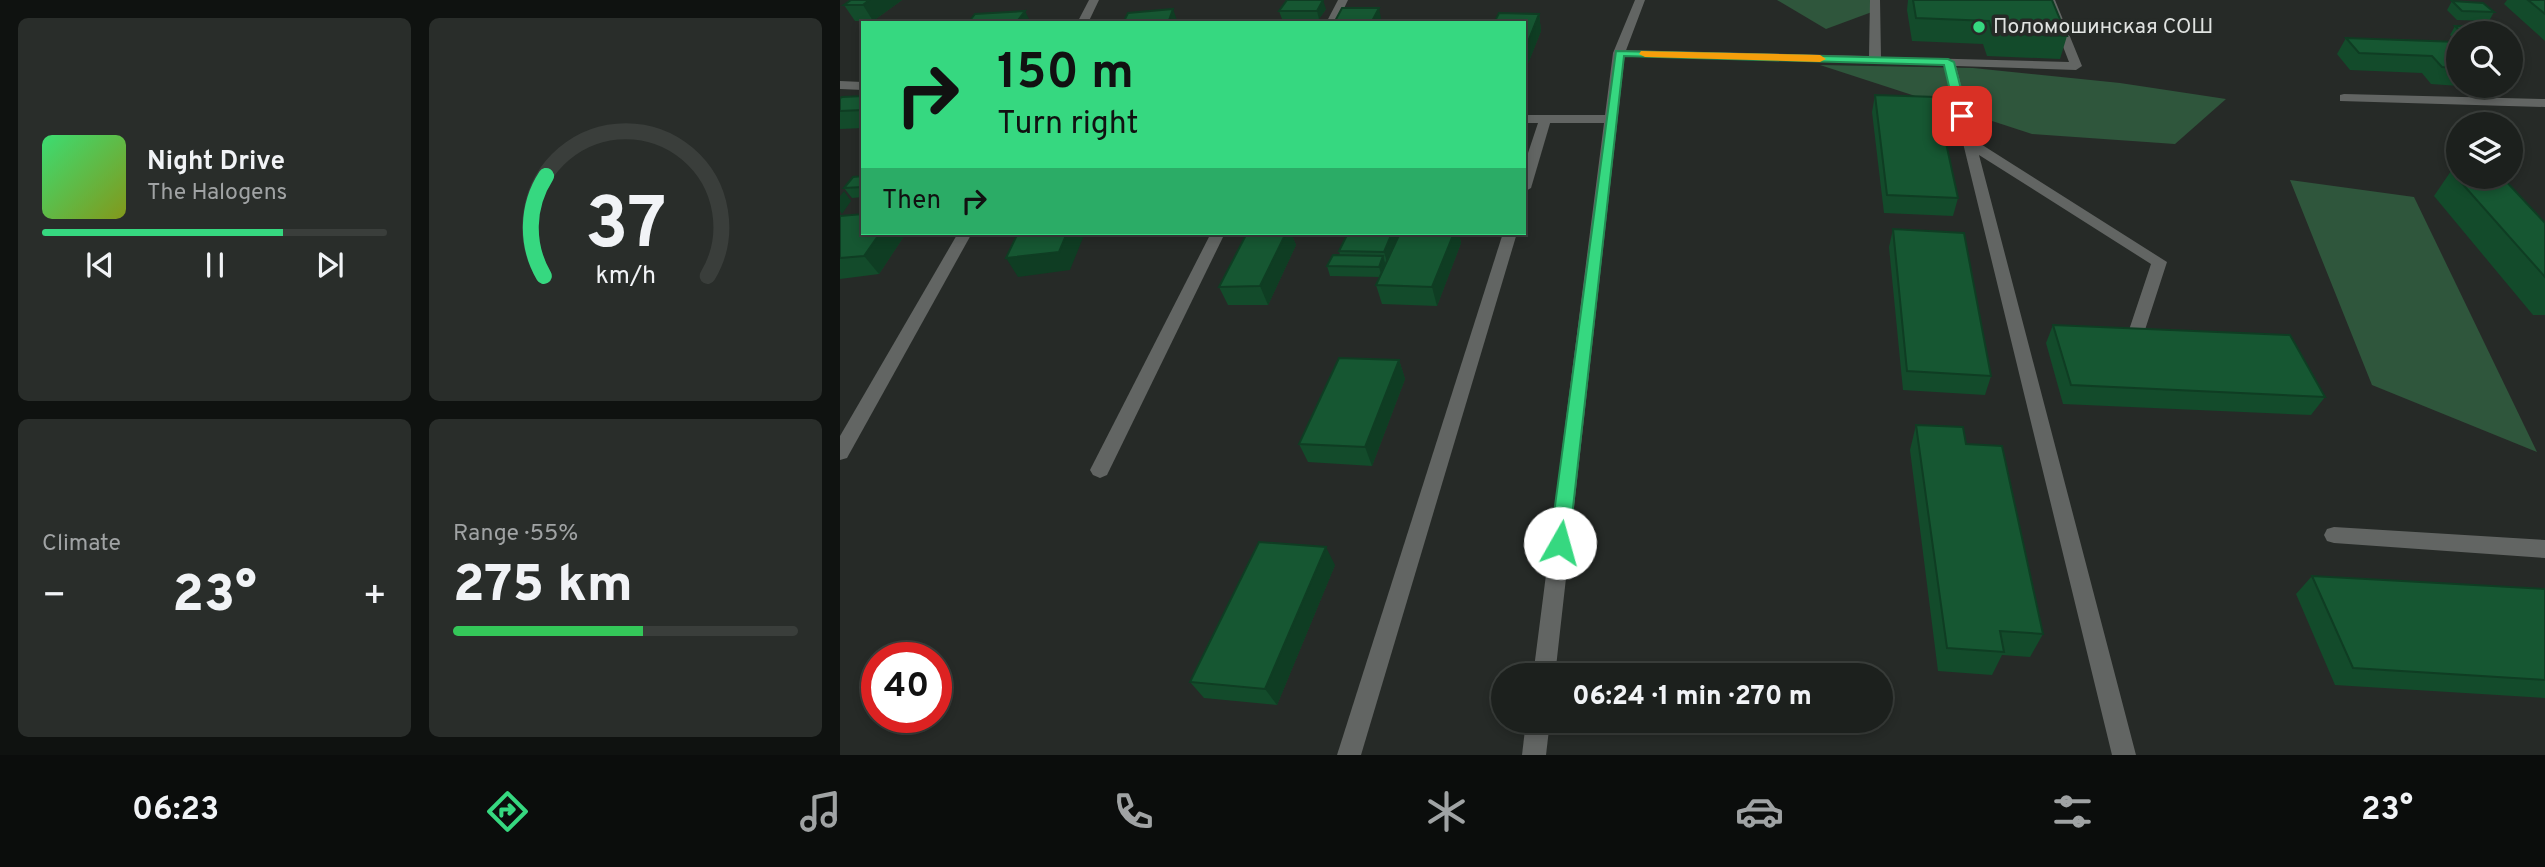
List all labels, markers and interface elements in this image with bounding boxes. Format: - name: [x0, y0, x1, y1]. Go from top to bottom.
- place label: Поломошинская СОШ: [1993, 14, 2213, 41]
- marker: Поломошинская СОШ: [1971, 19, 1987, 35]
- map controls: [2446, 21, 2523, 189]
- button: search: [2446, 21, 2523, 98]
- text: 150 m: [997, 44, 1134, 106]
- icon: right: [882, 49, 973, 140]
- pin: [1932, 86, 1992, 146]
- icon: arrive: [1943, 97, 1981, 135]
- text: Turn right: [997, 105, 1139, 145]
- button: layers: [2446, 112, 2523, 189]
- text: Night Drive: [147, 146, 285, 179]
- text: The Halogens: [147, 179, 287, 208]
- text: 37: [585, 182, 666, 274]
- icon: right: [955, 182, 993, 220]
- text: Then: [882, 185, 941, 218]
- icon: previous: [81, 246, 119, 284]
- icon: pause: [196, 246, 234, 284]
- icon: next: [311, 246, 349, 284]
- text: km/h: [595, 261, 656, 293]
- position arrow: [1523, 506, 1597, 580]
- text: Range · 55%: [453, 520, 578, 549]
- text: Climate: [42, 530, 121, 559]
- text: 275 km: [453, 554, 633, 620]
- text: 23°: [172, 564, 257, 630]
- text: −: [42, 573, 67, 622]
- text: +: [362, 573, 387, 622]
- speed limit sign: 40: [861, 642, 952, 733]
- text: 06:24 · 1 min · 270 m: [1572, 681, 1812, 714]
- icon: directions: [483, 787, 532, 836]
- icon: music: [796, 787, 845, 836]
- icon: phone: [1109, 787, 1158, 836]
- icon: climate: [1422, 787, 1471, 836]
- icon: car: [1735, 787, 1784, 836]
- icon: filters: [2048, 787, 2097, 836]
- text: 06:23: [132, 791, 219, 831]
- text: 23°: [2361, 791, 2413, 831]

